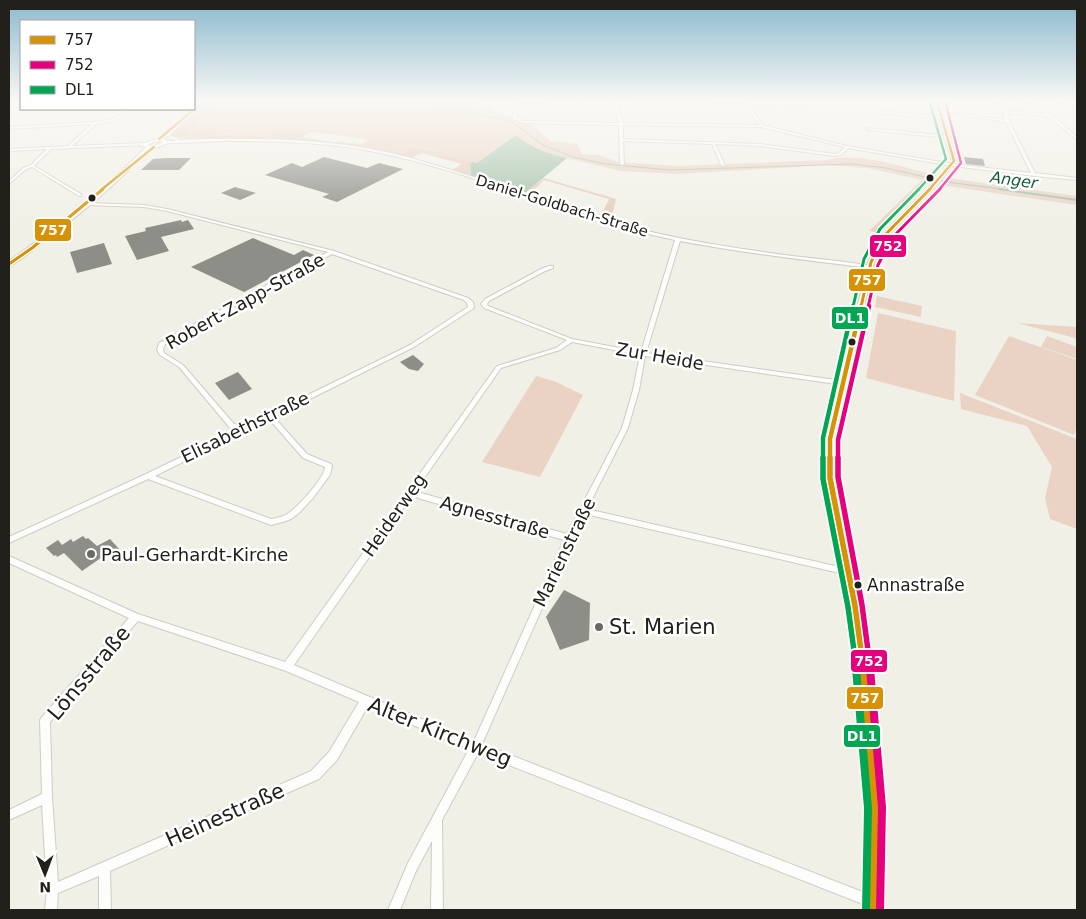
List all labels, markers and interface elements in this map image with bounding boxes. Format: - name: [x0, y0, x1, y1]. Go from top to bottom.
- legend: [20, 20, 195, 110]
- text: 757: [65, 31, 94, 49]
- text: 752: [65, 56, 94, 74]
- text: DL1: [65, 81, 94, 99]
- water label: Anger: [988, 167, 1040, 193]
- street label: Daniel-Goldbach-Straße: [473, 171, 651, 241]
- unlabelled marker: [925, 173, 935, 183]
- unlabelled marker: [87, 193, 97, 203]
- line badge: 757: [34, 218, 72, 242]
- text: 757: [38, 222, 68, 238]
- line badge: 752: [869, 234, 907, 258]
- text: 752: [873, 238, 903, 254]
- street label: Robert-Zapp-Straße: [162, 249, 328, 353]
- line badge: 757: [848, 268, 886, 292]
- text: 757: [852, 272, 882, 288]
- line badge: DL1: [831, 306, 869, 330]
- text: DL1: [835, 310, 865, 326]
- unlabelled marker: [847, 337, 857, 347]
- street label: Zur Heide: [614, 338, 706, 374]
- street label: Elisabethstraße: [177, 387, 313, 467]
- street label: Heiderweg: [358, 469, 430, 561]
- street label: Agnesstraße: [438, 491, 552, 543]
- street label: Marienstraße: [529, 494, 599, 610]
- place label: Paul-Gerhardt-Kirche: [101, 544, 288, 565]
- marker: Paul-Gerhardt-Kirche: [85, 548, 97, 560]
- place label: Annastraße: [867, 575, 965, 595]
- marker: Annastraße: [853, 580, 863, 590]
- place label: St. Marien: [609, 615, 716, 639]
- street label: Lönsstraße: [43, 621, 135, 725]
- marker: St. Marien: [593, 621, 605, 633]
- line badge: 752: [850, 649, 888, 673]
- text: 752: [854, 653, 884, 669]
- line badge: 757: [846, 686, 884, 710]
- text: 757: [850, 690, 880, 706]
- street label: Alter Kirchweg: [365, 692, 515, 772]
- line badge: DL1: [843, 724, 881, 748]
- text: DL1: [847, 728, 877, 744]
- street label: Heinestraße: [162, 778, 288, 852]
- north arrow: [20, 849, 70, 899]
- text: N: [39, 879, 51, 895]

